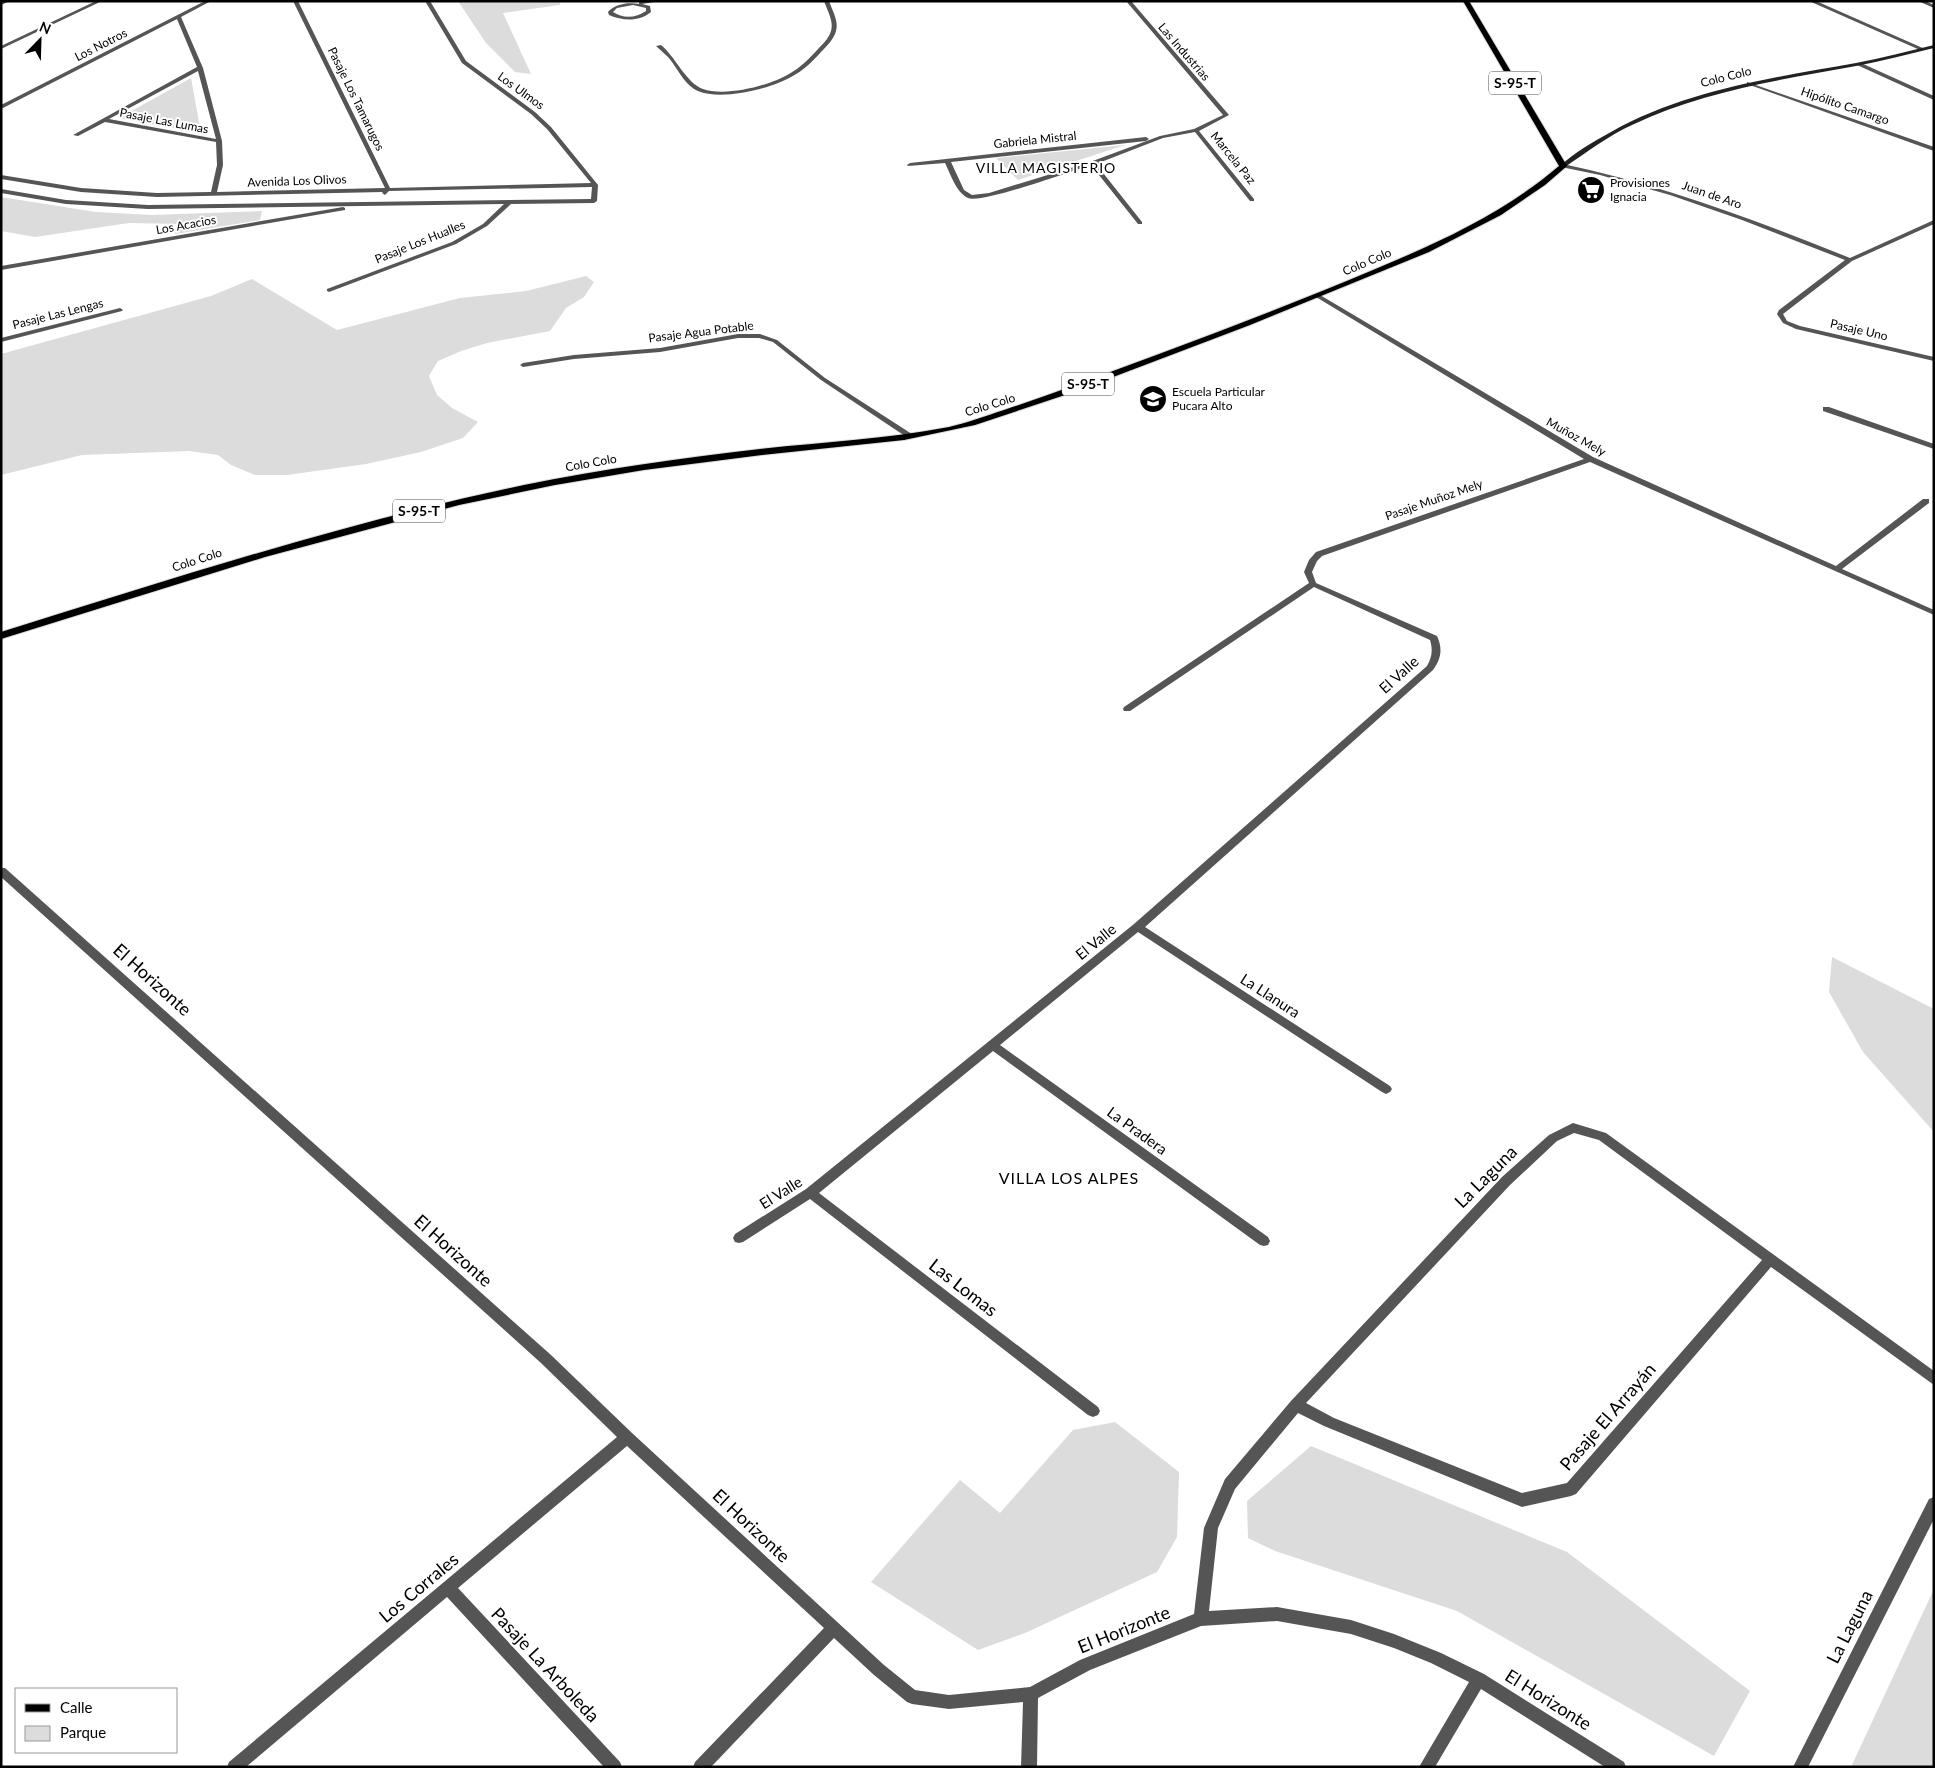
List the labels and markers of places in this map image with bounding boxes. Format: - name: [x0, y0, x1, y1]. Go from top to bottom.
- supermarket icon: Provisiones Ignacia: [1576, 175, 1606, 205]
- place label: Provisiones Ignacia: [1610, 175, 1670, 204]
- school or university icon: Escuela Particular Pucara Alto: [1138, 384, 1168, 414]
- place label: Escuela Particular Pucara Alto: [1172, 384, 1266, 413]

